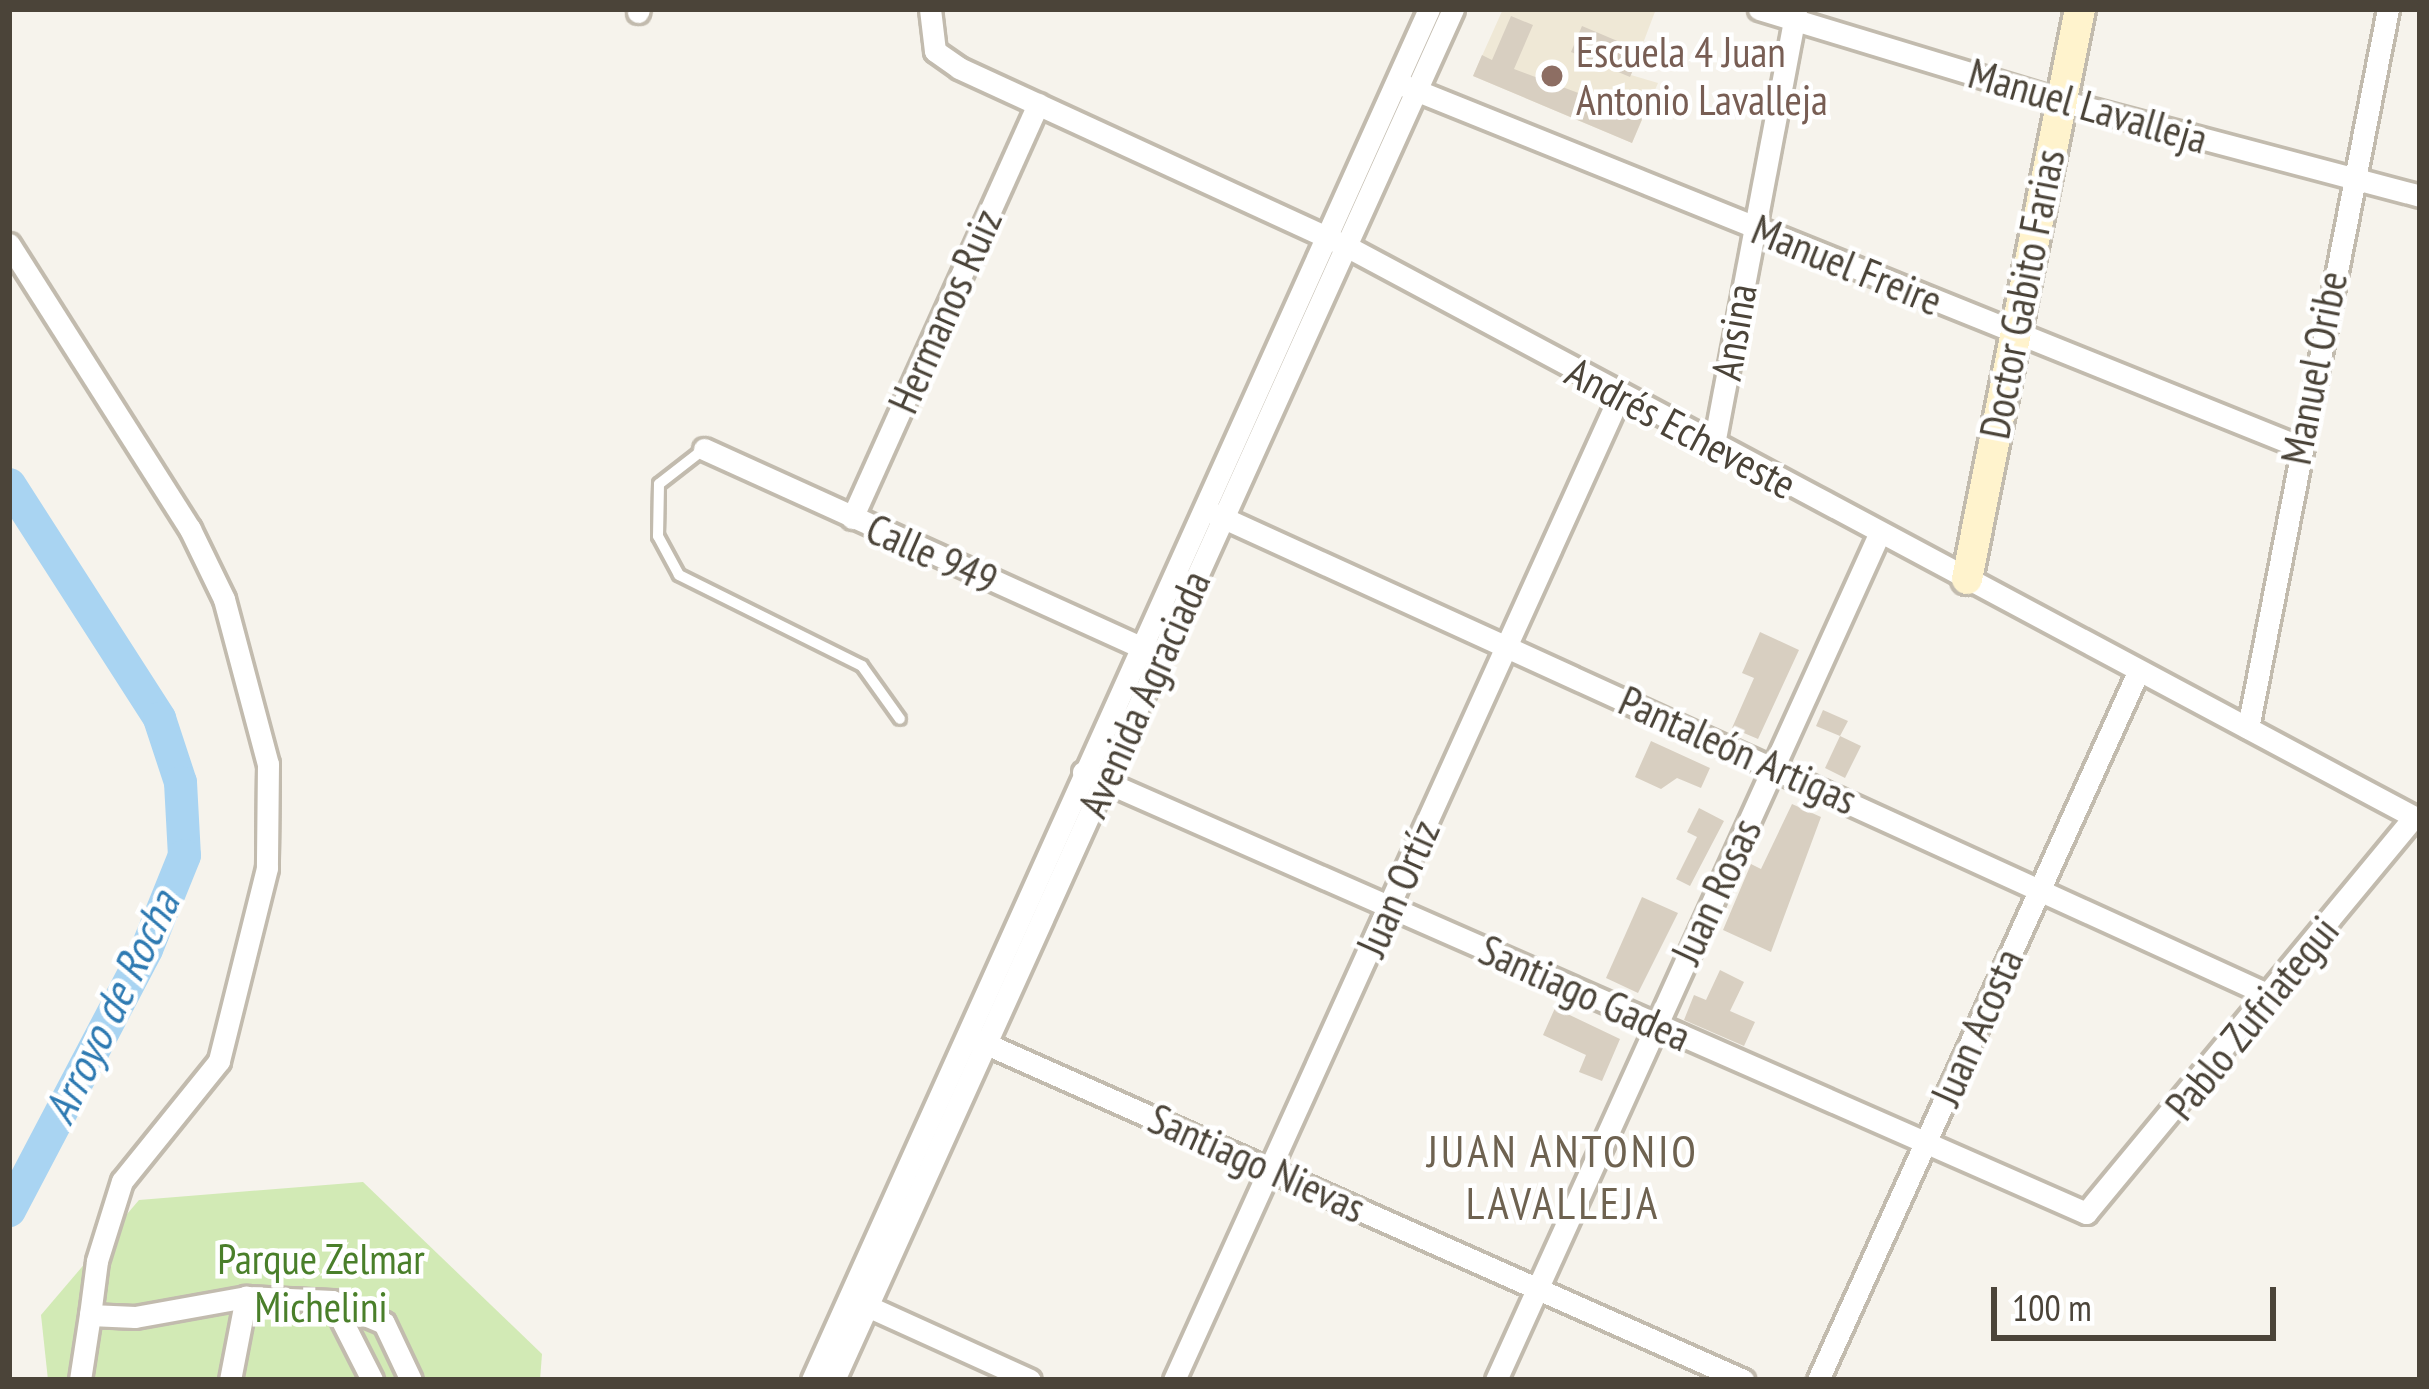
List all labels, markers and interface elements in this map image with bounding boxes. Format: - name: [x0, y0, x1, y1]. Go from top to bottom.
- place label: Escuela 4 Juan Antonio Lavalleja: [1576, 27, 1828, 125]
- street label: Manuel Lavalleja: [1963, 48, 2213, 164]
- marker: Escuela 4 Juan Antonio Lavalleja: [1539, 63, 1565, 89]
- street label: Doctor Gabito Farias: [1969, 145, 2075, 443]
- street label: Hermanos Ruiz: [878, 201, 1012, 421]
- street label: Manuel Freire: [1745, 204, 1949, 326]
- street label: Manuel Oribe: [2271, 267, 2357, 469]
- street label: Ansina: [1701, 280, 1767, 384]
- street label: Andrés Echeveste: [1558, 346, 1804, 510]
- street label: Calle 949: [859, 503, 1005, 605]
- street label: Avenida Agraciada: [1067, 563, 1221, 825]
- street label: Pantaleón Artigas: [1611, 675, 1865, 825]
- street label: Juan Rosas: [1661, 810, 1771, 972]
- street label: Juan Ortíz: [1346, 812, 1450, 964]
- water label: Arroyo de Rocha: [32, 882, 190, 1132]
- street label: Pablo Zufriategui: [2155, 906, 2349, 1130]
- street label: Santiago Gadea: [1472, 924, 1698, 1062]
- street label: Juan Acosta: [1920, 941, 2034, 1113]
- street label: Santiago Nievas: [1141, 1093, 1373, 1233]
- district label: JUAN ANTONIO LAVALLEJA: [1426, 1124, 1700, 1230]
- park label: Parque Zelmar Michelini: [217, 1234, 425, 1332]
- scale bar: [1997, 1263, 2282, 1337]
- text: 100 m: [2012, 1284, 2092, 1331]

